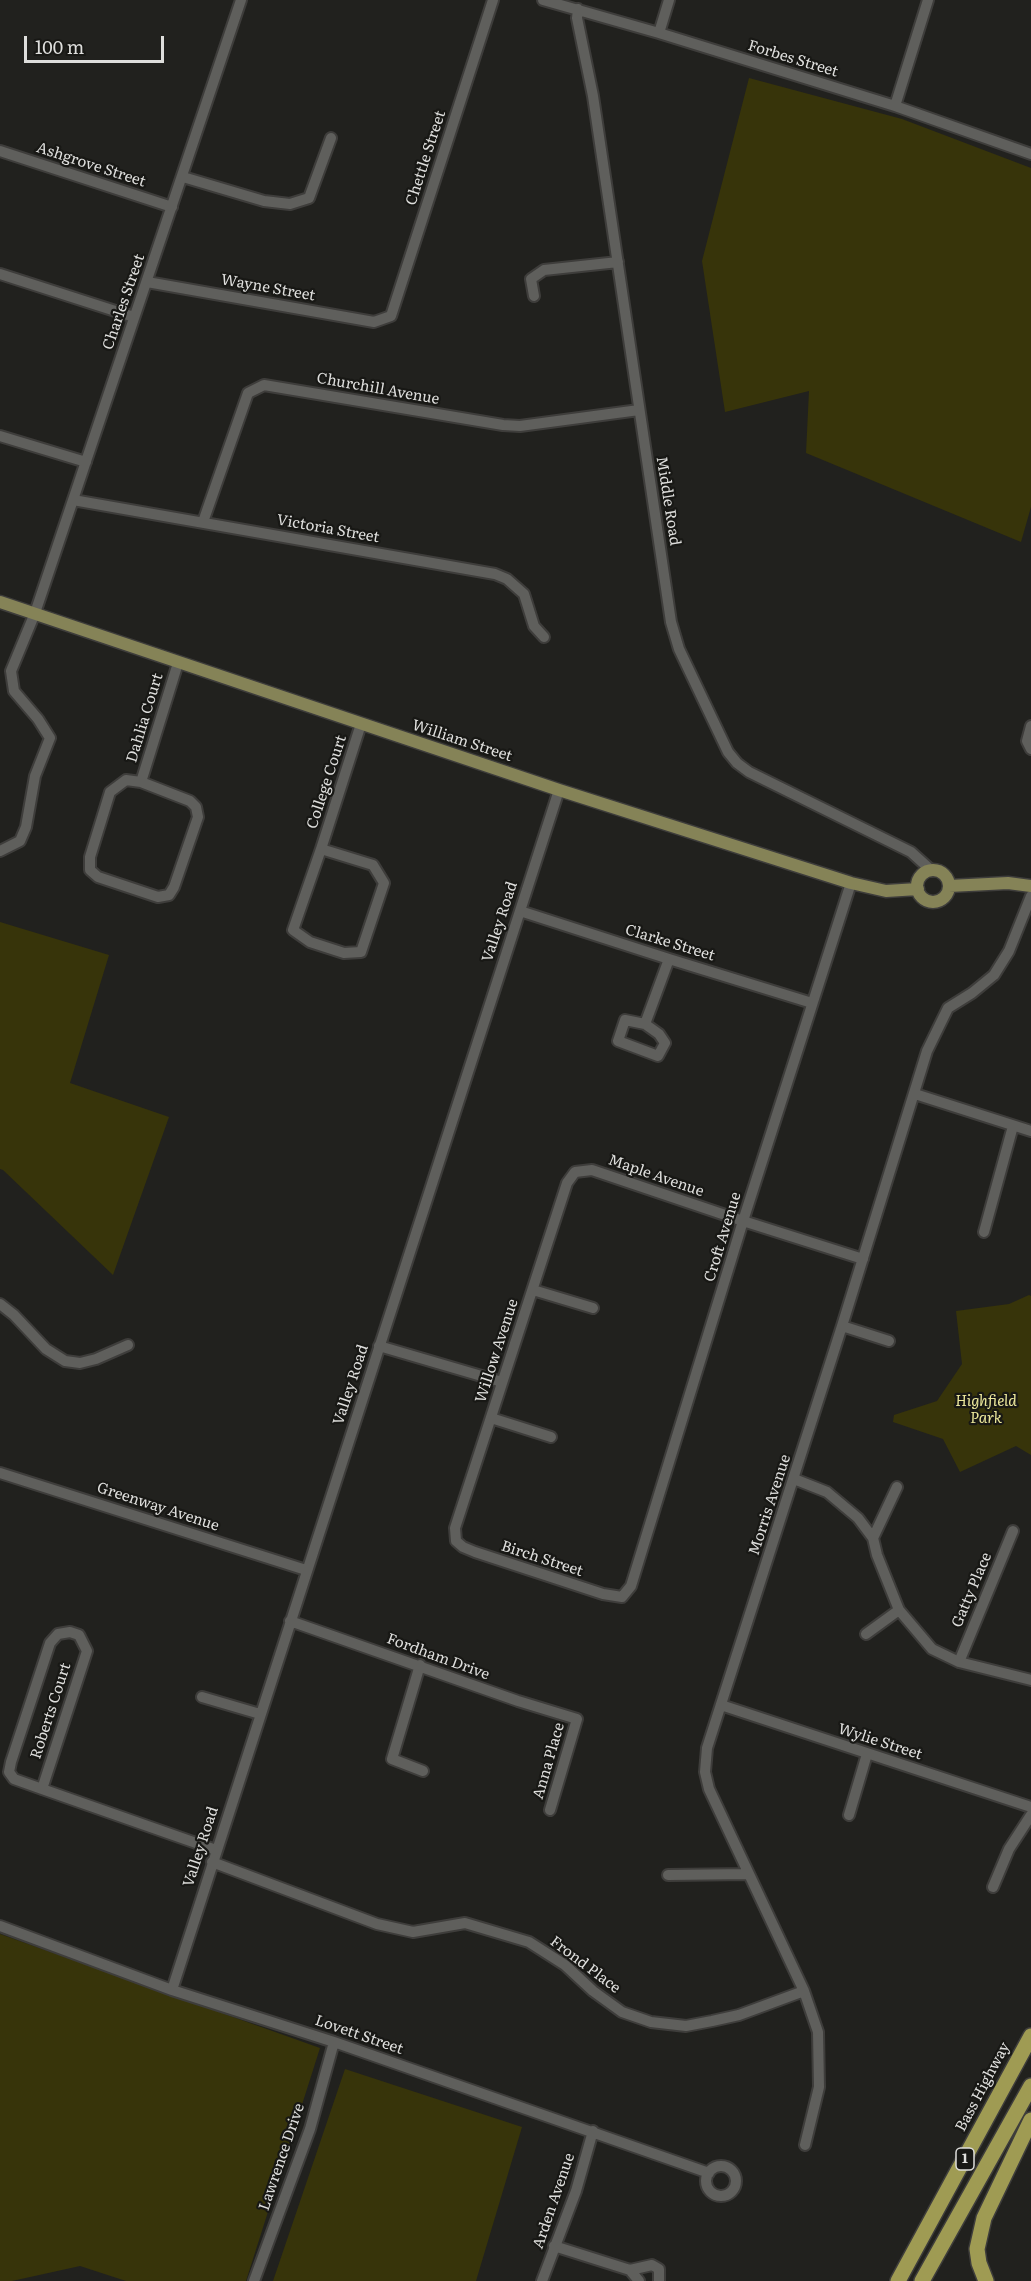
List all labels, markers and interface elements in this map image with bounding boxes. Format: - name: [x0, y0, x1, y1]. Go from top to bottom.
- scale bar: [27, 24, 166, 62]
- text: 100 m: [35, 33, 84, 60]
- street label: Forbes Street: [746, 37, 840, 81]
- street label: Chettle Street: [402, 108, 450, 208]
- street label: Ashgrove Street: [34, 139, 148, 191]
- street label: Charles Street: [99, 252, 149, 352]
- street label: Wayne Street: [219, 271, 317, 305]
- street label: Churchill Avenue: [315, 369, 441, 409]
- street label: Middle Road: [652, 455, 684, 547]
- street label: Victoria Street: [275, 511, 381, 547]
- street label: Dahlia Court: [123, 671, 167, 765]
- street label: William Street: [410, 716, 514, 766]
- street label: College Court: [303, 733, 351, 831]
- street label: Valley Road: [479, 879, 521, 965]
- street label: Clarke Street: [623, 921, 717, 965]
- street label: Maple Avenue: [606, 1151, 706, 1201]
- street label: Croft Avenue: [701, 1190, 745, 1284]
- street label: Willow Avenue: [472, 1297, 522, 1405]
- street label: Valley Road: [330, 1342, 372, 1428]
- park label: Highfield Park: [955, 1393, 1017, 1428]
- street label: Morris Avenue: [745, 1452, 795, 1558]
- street label: Greenway Avenue: [95, 1479, 221, 1535]
- street label: Birch Street: [499, 1537, 585, 1581]
- street label: Gatty Place: [948, 1550, 996, 1630]
- street label: Fordham Drive: [384, 1630, 492, 1684]
- street label: Roberts Court: [27, 1661, 75, 1761]
- street label: Wylie Street: [836, 1720, 924, 1764]
- street label: Anna Place: [529, 1721, 569, 1801]
- street label: Valley Road: [180, 1804, 222, 1890]
- street label: Frond Place: [546, 1933, 624, 1997]
- street label: Lovett Street: [312, 2011, 406, 2059]
- street label: Bass Highway: [952, 2039, 1014, 2135]
- street label: Lawrence Drive: [255, 2101, 309, 2213]
- road number: 1: [956, 2148, 974, 2170]
- street label: Arden Avenue: [529, 2151, 579, 2251]

